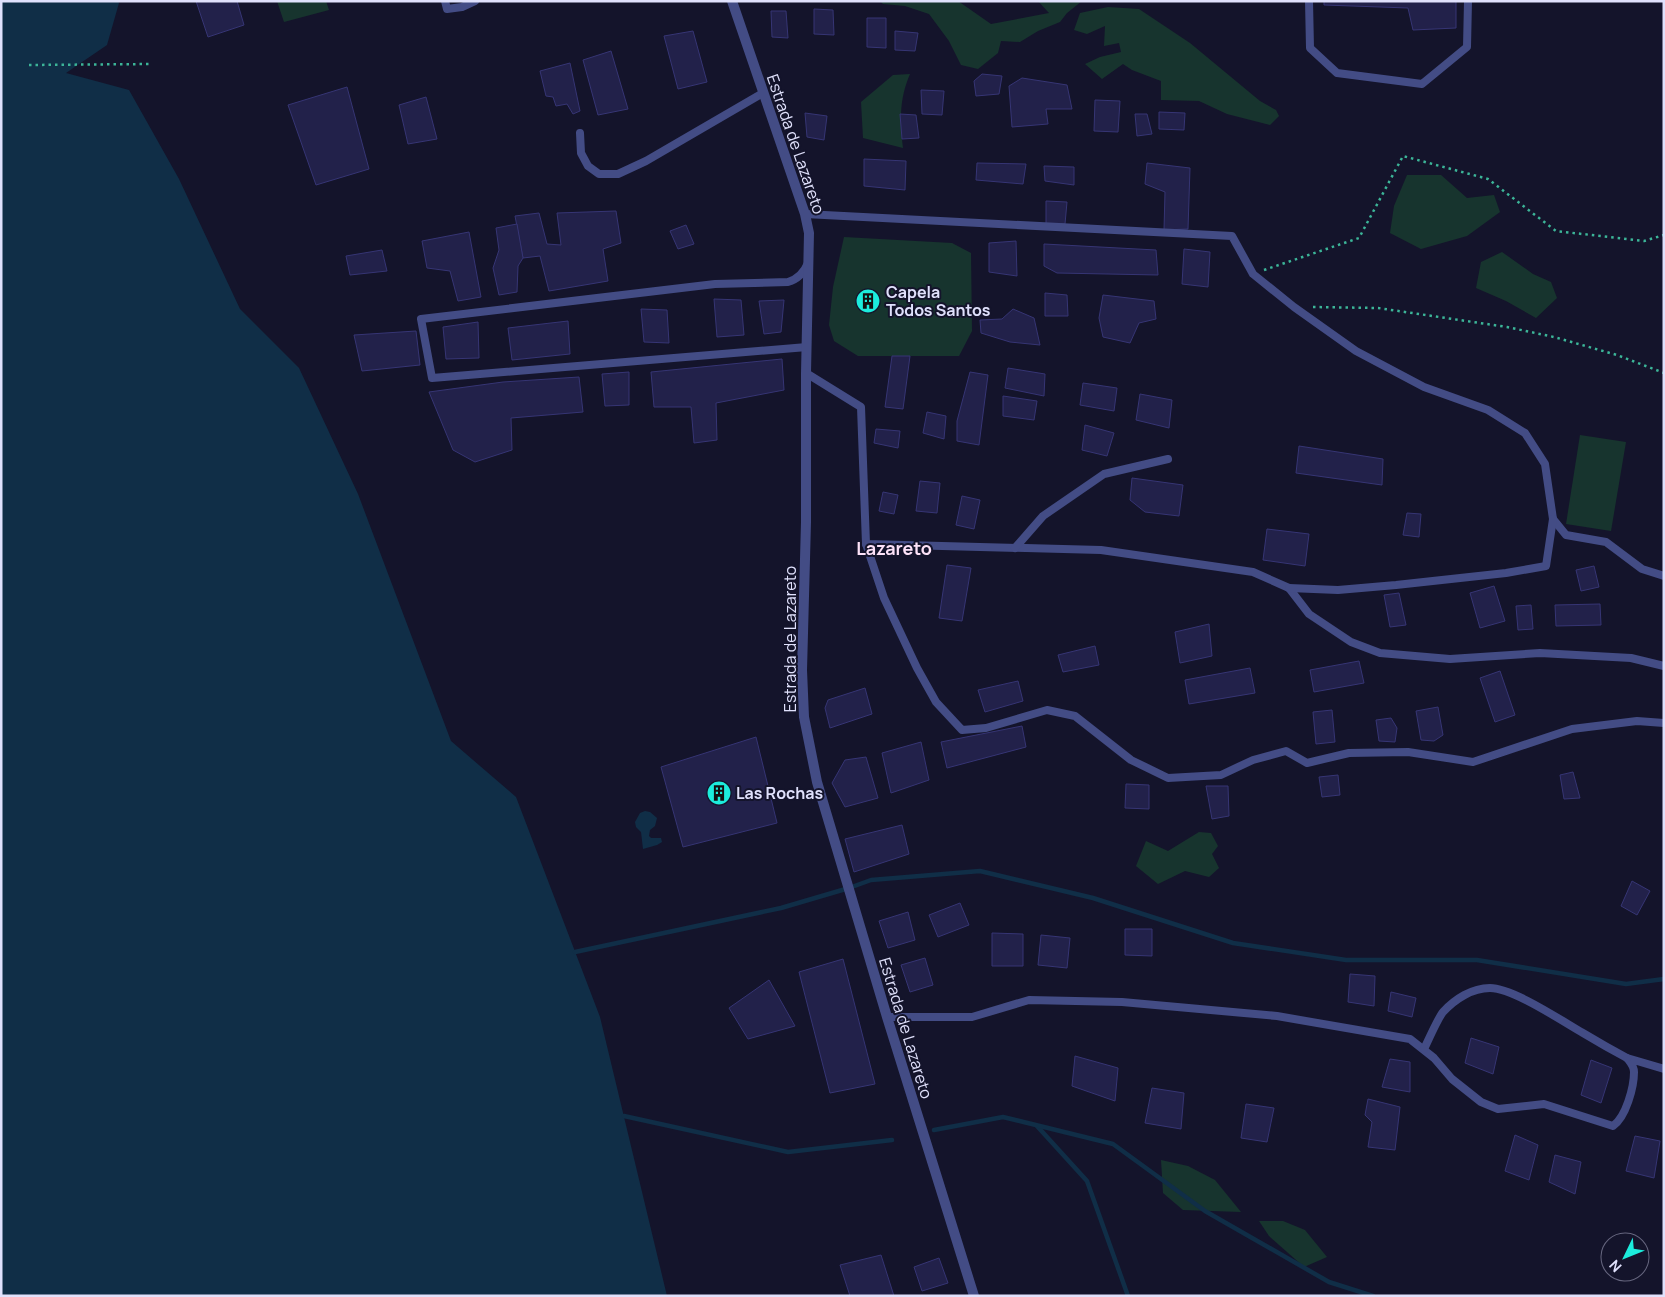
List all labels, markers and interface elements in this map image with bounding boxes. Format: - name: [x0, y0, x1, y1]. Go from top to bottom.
- street label: Estrada de Lazareto: [762, 71, 830, 217]
- place label: Capela Todos Santos: [886, 281, 991, 321]
- building icon: Capela Todos Santos: [855, 288, 881, 314]
- district label: Lazareto: [856, 536, 932, 560]
- street label: Estrada de Lazareto: [779, 566, 801, 712]
- building icon: Las Rochas: [706, 780, 732, 806]
- place label: Las Rochas: [736, 782, 823, 804]
- street label: Estrada de Lazareto: [874, 955, 938, 1101]
- north arrow: [1600, 1232, 1650, 1282]
- text: N: [1605, 1256, 1626, 1276]

